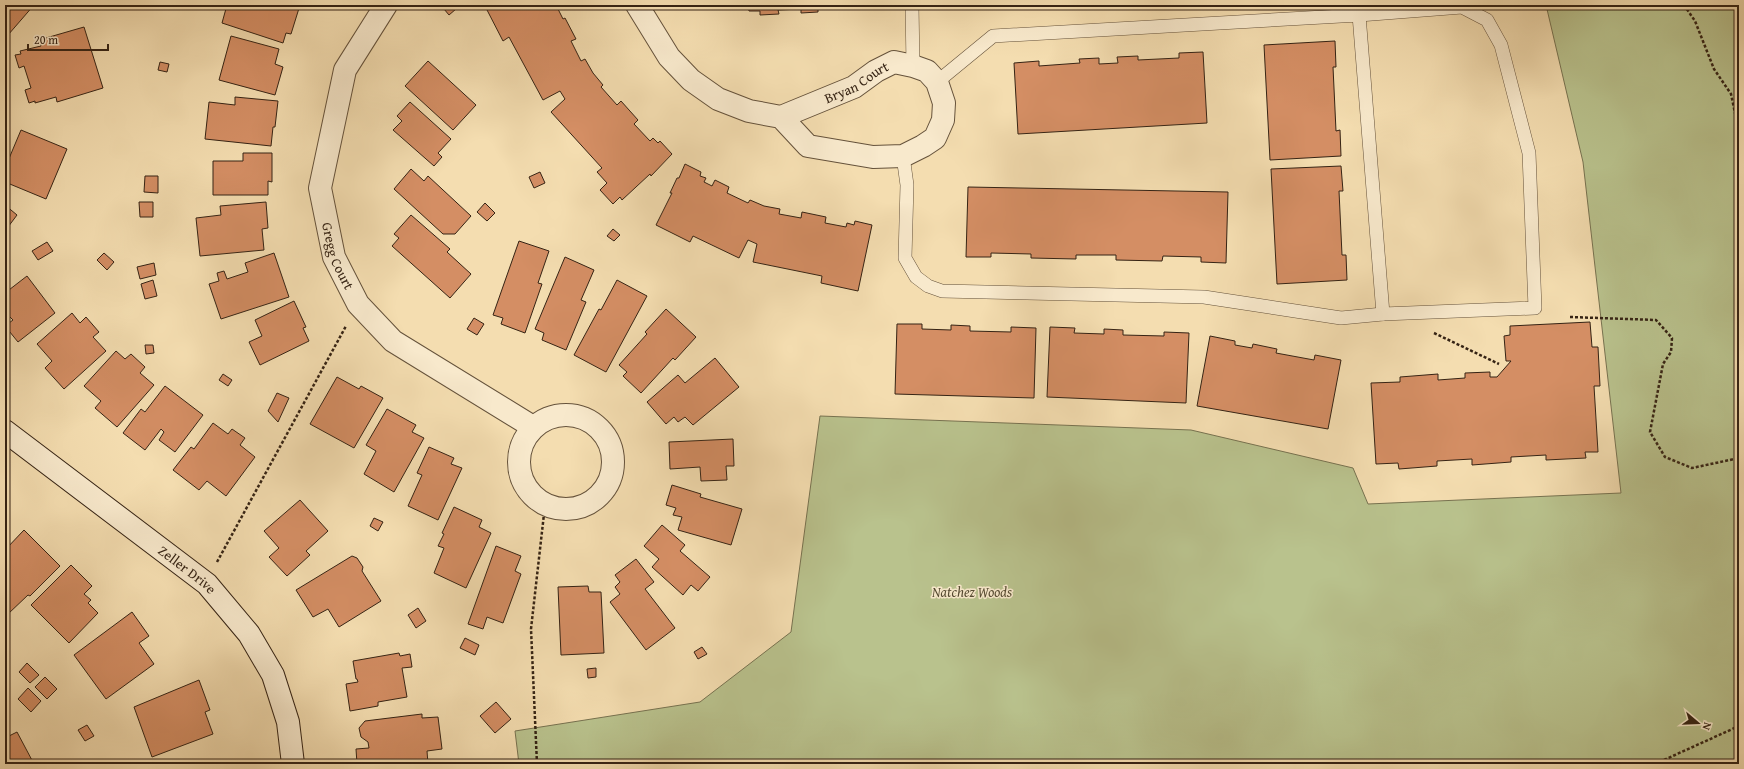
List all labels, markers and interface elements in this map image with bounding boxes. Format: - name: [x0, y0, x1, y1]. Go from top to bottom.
- scale bar: [28, 26, 108, 52]
- text: 20 m: [34, 31, 58, 48]
- street label: Bryan Court: [821, 56, 892, 108]
- street label: Gregg Court: [317, 221, 359, 293]
- street label: Zeller Drive: [154, 541, 221, 598]
- park label: Natchez Woods: [932, 582, 1012, 602]
- north arrow: [1678, 703, 1718, 743]
- text: N: [1698, 720, 1716, 733]

